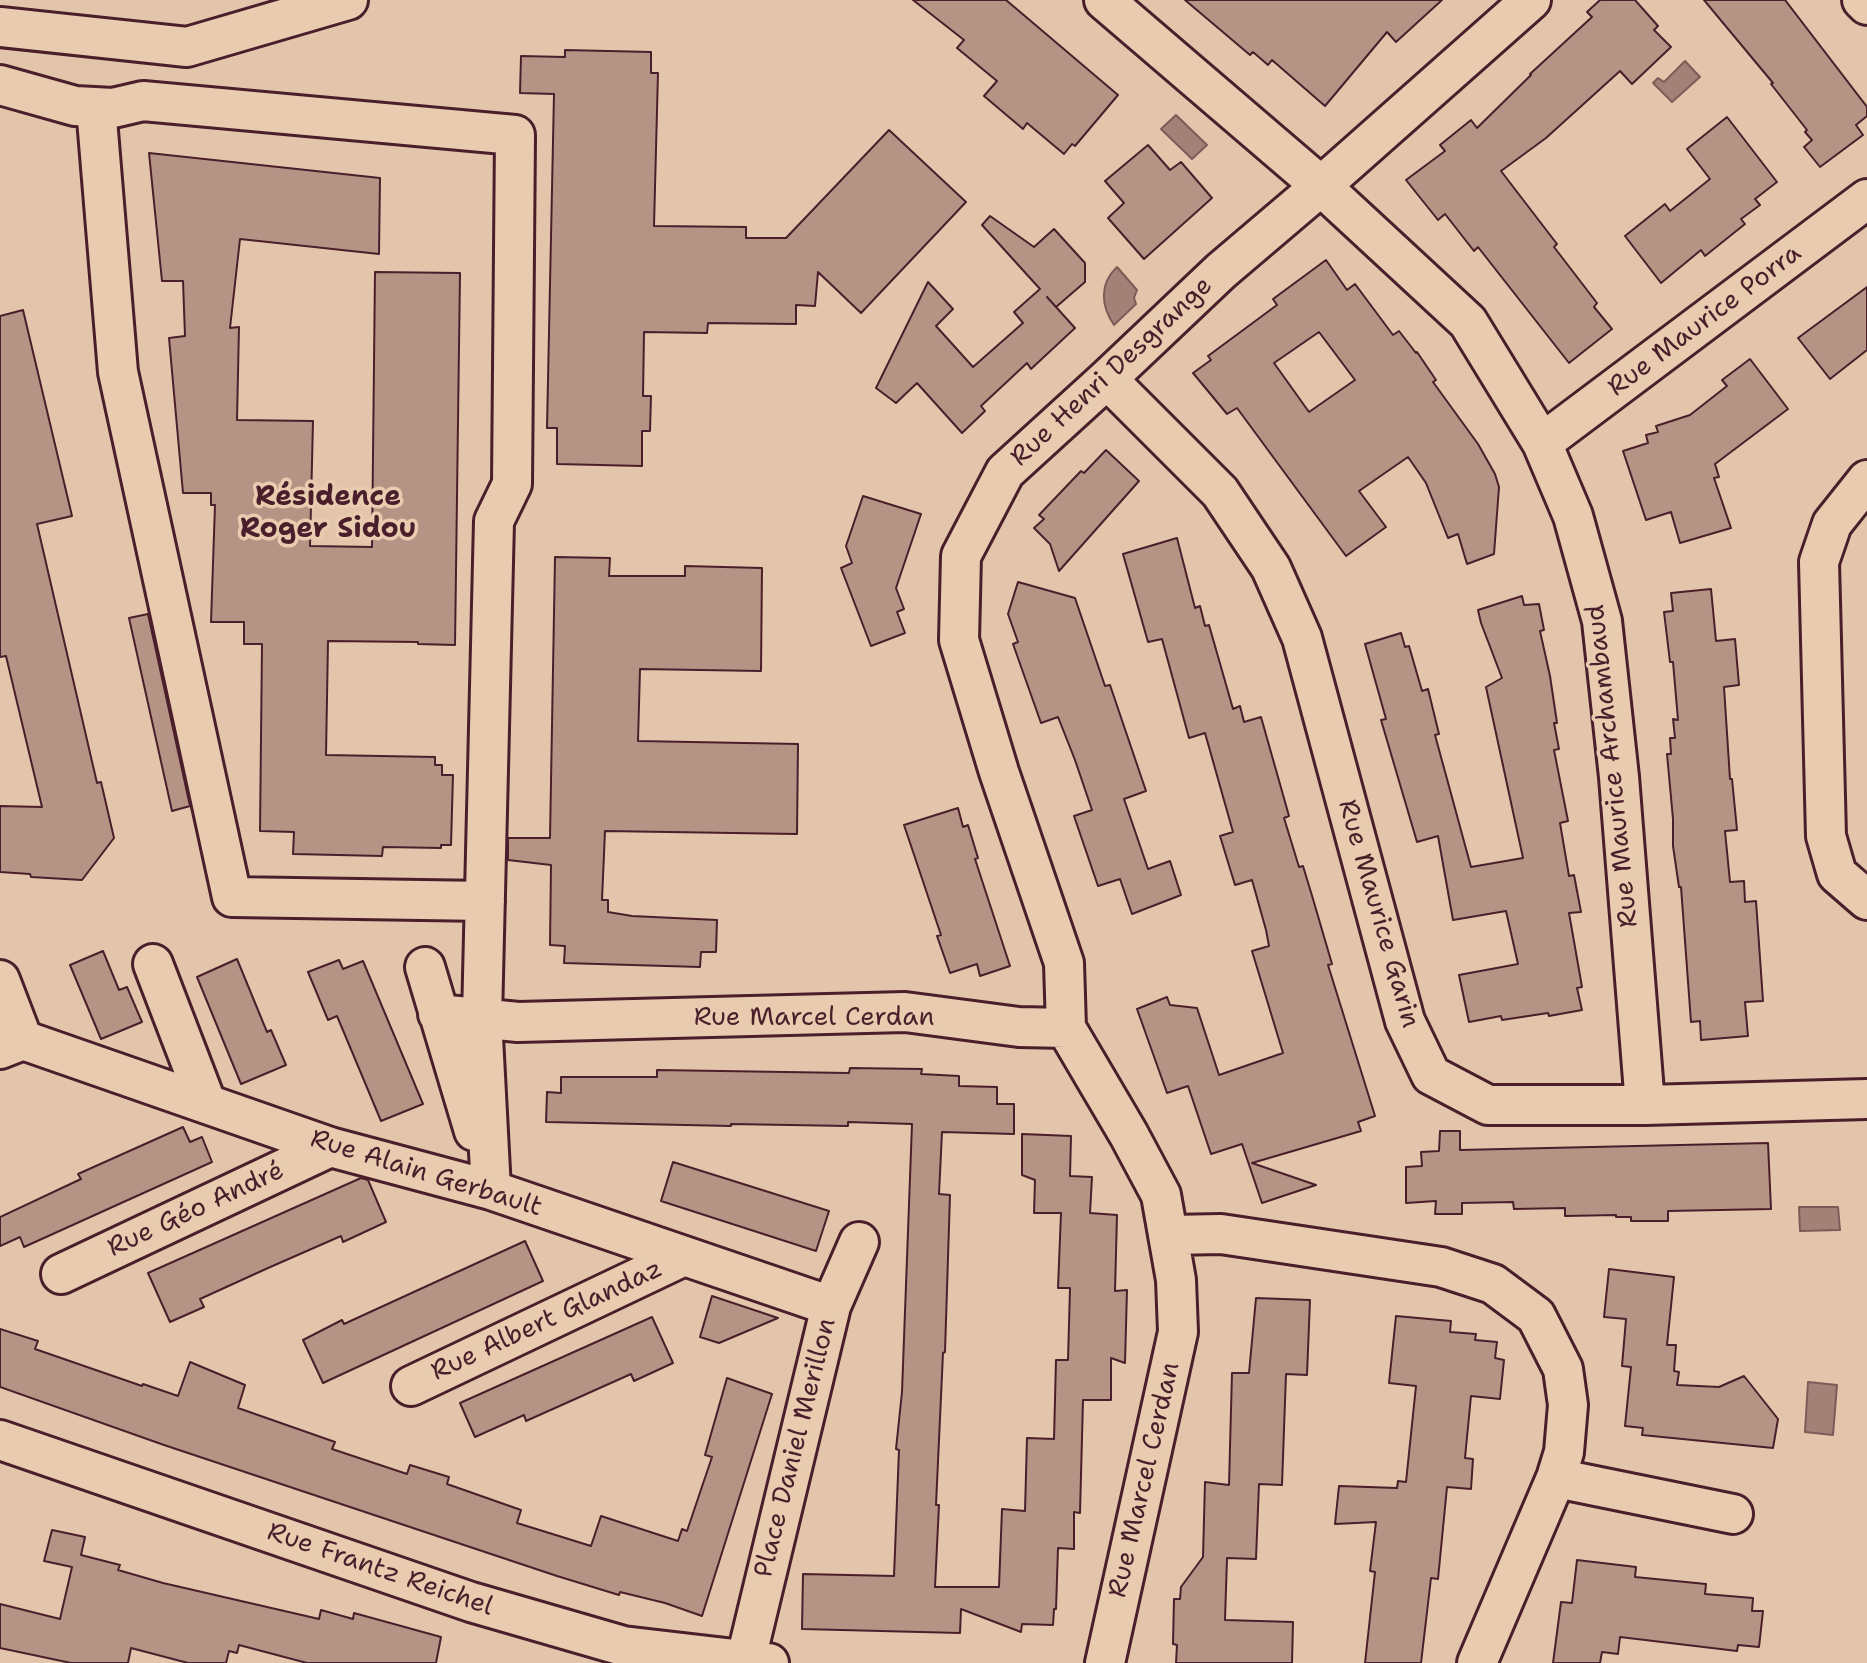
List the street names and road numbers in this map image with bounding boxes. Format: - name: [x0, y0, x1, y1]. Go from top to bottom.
- street label: Rue Maurice Porra: [1602, 238, 1808, 404]
- street label: Rue Henri Desgrange: [1005, 271, 1219, 473]
- street label: Rue Maurice Archambaud: [1581, 603, 1645, 929]
- street label: Rue Maurice Garin: [1331, 796, 1425, 1032]
- street label: Rue Marcel Cerdan: [694, 1002, 934, 1034]
- street label: Rue Alain Gerbault: [306, 1124, 546, 1224]
- street label: Rue Géo André: [103, 1156, 289, 1264]
- street label: Rue Albert Glandaz: [427, 1254, 667, 1388]
- street label: Place Daniel Merillon: [749, 1315, 843, 1581]
- street label: Rue Marcel Cerdan: [1103, 1359, 1187, 1601]
- street label: Rue Frantz Reichel: [263, 1517, 497, 1623]

